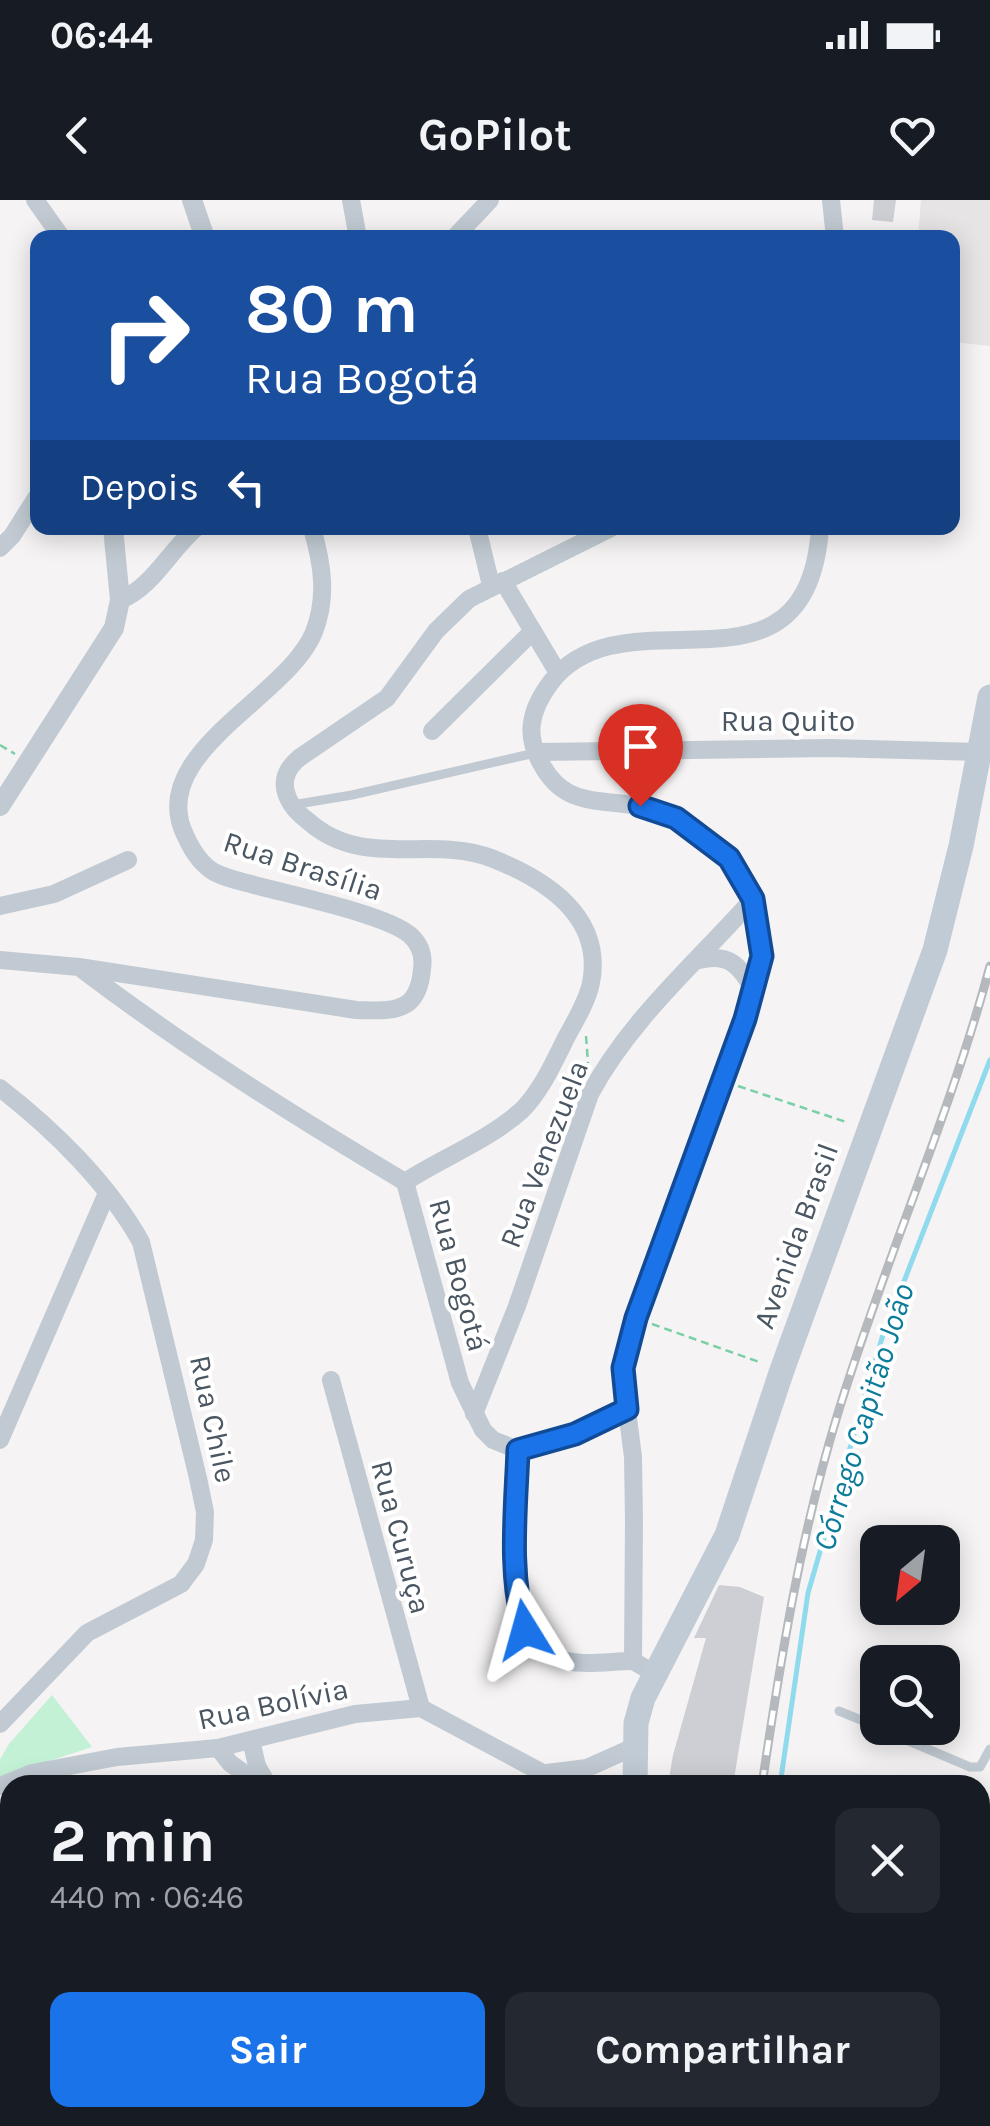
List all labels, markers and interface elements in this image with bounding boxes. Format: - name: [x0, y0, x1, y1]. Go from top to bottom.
- text: 06:44: [50, 13, 153, 58]
- icon: back: [50, 108, 105, 163]
- icon: heart: [885, 108, 940, 163]
- text: GoPilot: [418, 109, 572, 161]
- text: 80 m: [245, 268, 419, 350]
- icon: right: [80, 270, 210, 400]
- text: Rua Bogotá: [245, 352, 480, 404]
- icon: left: [219, 460, 274, 515]
- text: Depois: [80, 465, 199, 510]
- street label: Rua Quito: [721, 703, 855, 739]
- pin: [598, 704, 683, 807]
- icon: arrive: [613, 719, 668, 774]
- street label: Rua Brasília: [219, 823, 387, 909]
- street label: Rua Venezuela: [492, 1055, 596, 1253]
- street label: Avenida Brasil: [746, 1138, 846, 1334]
- street label: Rua Bogotá: [421, 1195, 497, 1355]
- water label: Córrego Capitão João: [805, 1279, 922, 1555]
- street label: Rua Chile: [182, 1352, 244, 1486]
- street label: Rua Curuça: [363, 1456, 439, 1618]
- north arrow: [860, 1525, 960, 1625]
- map controls: [860, 1525, 960, 1745]
- position arrow: [473, 1578, 577, 1682]
- button: search: [860, 1645, 960, 1745]
- street label: Rua Bolívia: [194, 1670, 352, 1738]
- text: 2 min: [50, 1806, 215, 1876]
- button: close: [835, 1808, 940, 1913]
- text: 440 m · 06:46: [50, 1879, 244, 1916]
- button: Sair: [50, 1992, 485, 2107]
- button: Compartilhar: [505, 1992, 940, 2107]

